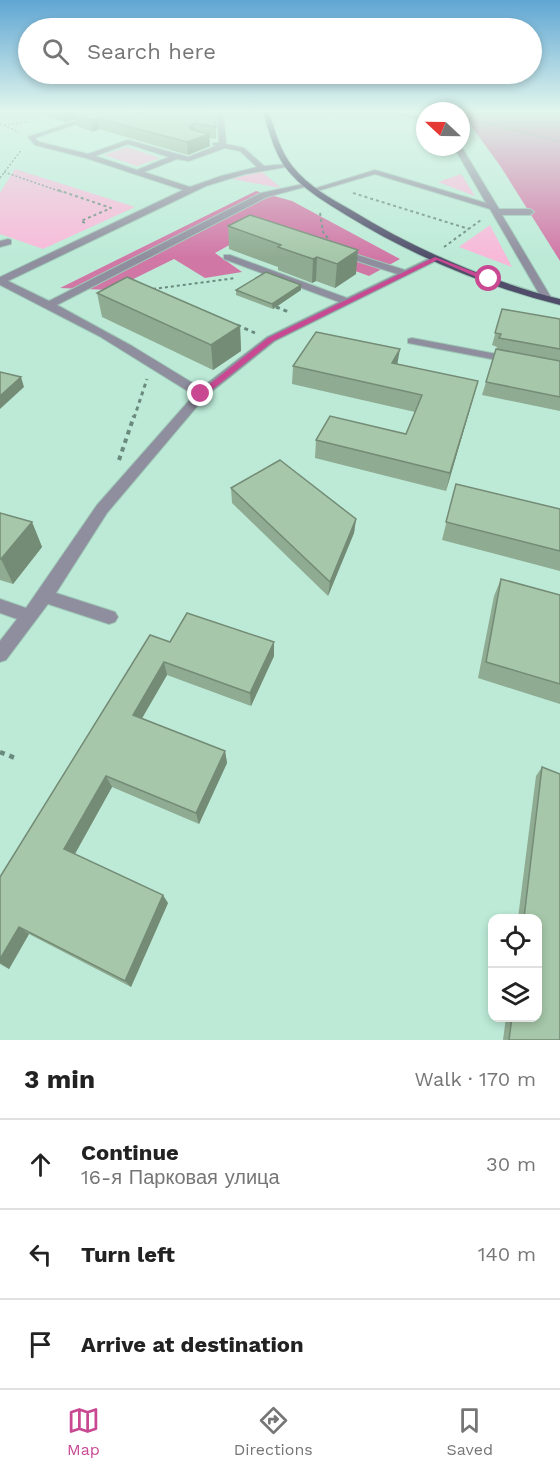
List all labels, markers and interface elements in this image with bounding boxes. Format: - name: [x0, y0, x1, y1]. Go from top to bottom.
- search box: [18, 18, 542, 84]
- icon: search: [39, 35, 72, 68]
- text: Search here: [87, 39, 216, 64]
- north arrow: [416, 102, 470, 156]
- route start: [475, 265, 501, 291]
- route end: [187, 380, 213, 406]
- map controls: [488, 914, 542, 1022]
- button: locate: [488, 914, 542, 968]
- button: layers: [488, 968, 542, 1022]
- text: 3 min: [24, 1064, 95, 1094]
- text: Walk · 170 m: [415, 1067, 536, 1091]
- text: Continue: [81, 1140, 179, 1165]
- icon: ahead: [24, 1148, 57, 1181]
- text: 30 m: [486, 1152, 536, 1176]
- text: 16-я Парковая улица: [81, 1165, 280, 1189]
- icon: left: [24, 1238, 57, 1271]
- text: Turn left: [81, 1242, 175, 1267]
- text: 140 m: [478, 1242, 536, 1266]
- icon: arrive: [24, 1328, 57, 1361]
- text: Arrive at destination: [81, 1332, 304, 1357]
- tab: Map: [67, 1404, 100, 1459]
- tab: Directions: [234, 1404, 313, 1459]
- tab: Saved: [447, 1404, 493, 1459]

